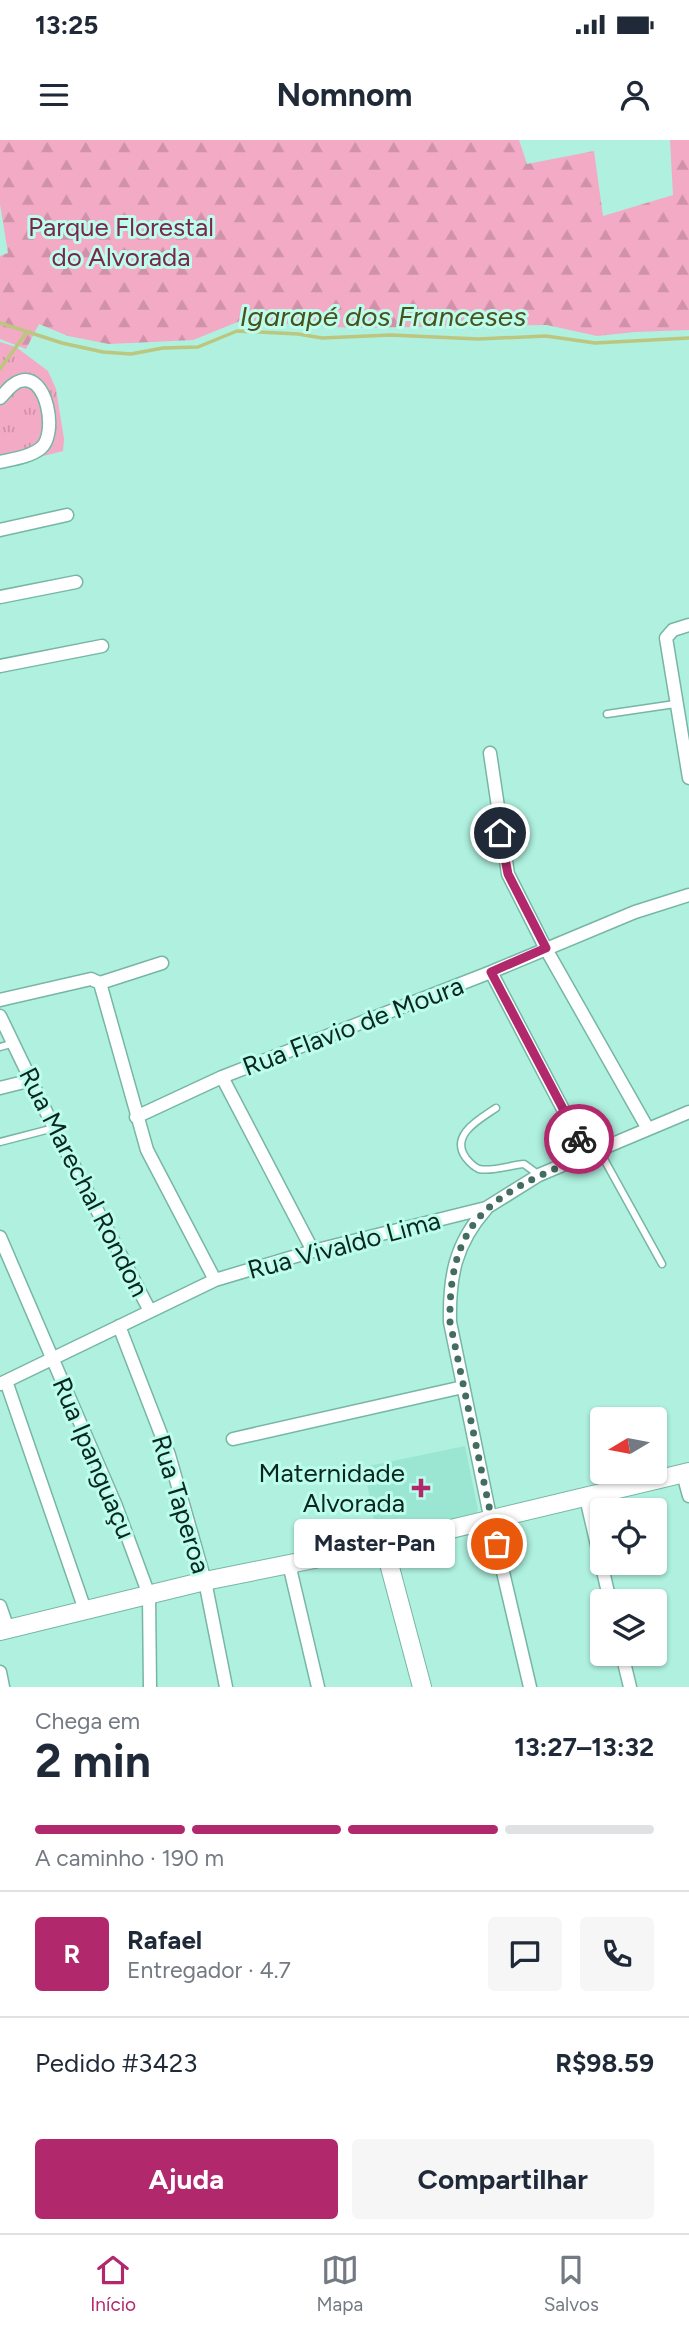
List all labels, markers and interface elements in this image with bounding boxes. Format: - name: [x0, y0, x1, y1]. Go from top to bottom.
- text: 13:25: [35, 9, 98, 41]
- icon: menu: [35, 76, 73, 114]
- text: Nomnom: [277, 76, 412, 114]
- icon: person: [616, 76, 654, 114]
- park label: Parque Florestal do Alvorada: [28, 211, 214, 273]
- water label: Igarapé dos Franceses: [240, 299, 526, 333]
- pin: [470, 803, 530, 863]
- icon: home: [481, 814, 519, 852]
- street label: Rua Flavio de Moura: [238, 969, 468, 1083]
- street label: Rua Marechal Rondon: [12, 1062, 156, 1302]
- courier: [544, 1104, 614, 1174]
- icon: bike: [560, 1120, 598, 1158]
- street label: Rua Vivaldo Lima: [244, 1204, 444, 1286]
- street label: Rua Ipanguaçu: [46, 1372, 142, 1544]
- north arrow: [590, 1407, 667, 1484]
- map controls: [590, 1407, 667, 1666]
- street label: Rua Taperoa: [145, 1431, 217, 1577]
- place label: Maternidade Alvorada: [259, 1457, 405, 1519]
- marker: Maternidade Alvorada: [411, 1478, 431, 1498]
- button: locate: [590, 1498, 667, 1575]
- pin: [467, 1514, 527, 1574]
- callout: Master-Pan: [294, 1520, 455, 1568]
- icon: bag: [478, 1525, 516, 1563]
- text: Master-Pan: [314, 1529, 435, 1557]
- button: layers: [590, 1589, 667, 1666]
- text: Chega em: [35, 1707, 140, 1735]
- text: 13:27–13:32: [514, 1731, 654, 1763]
- text: 2 min: [35, 1733, 151, 1789]
- text: A caminho · 190 m: [35, 1844, 224, 1872]
- button: chat: [488, 1917, 562, 1991]
- button: phone: [580, 1917, 654, 1991]
- text: Rafael: [127, 1924, 202, 1956]
- text: R: [64, 1938, 80, 1970]
- text: Entregador · 4.7: [127, 1956, 291, 1984]
- text: Pedido #3423: [35, 2047, 197, 2079]
- text: R$98.59: [555, 2047, 654, 2079]
- button: Ajuda: [35, 2139, 338, 2219]
- button: Compartilhar: [352, 2139, 654, 2219]
- tab: Início: [90, 2251, 136, 2316]
- tab: Mapa: [317, 2251, 363, 2316]
- tab: Salvos: [544, 2251, 599, 2316]

